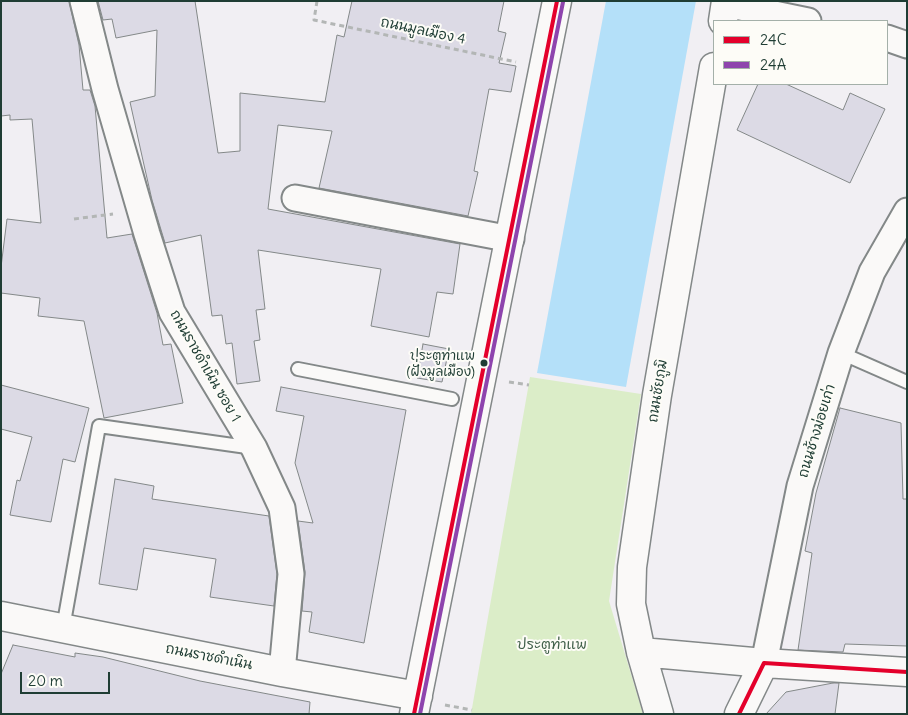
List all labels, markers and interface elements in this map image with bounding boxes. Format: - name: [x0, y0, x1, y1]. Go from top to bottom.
- street label: ถนนมูลเมือง 4: [379, 14, 467, 48]
- legend: [713, 20, 888, 85]
- text: 24C: [760, 30, 787, 49]
- text: 24A: [760, 55, 786, 74]
- street label: ถนนราชดำเนิน ซอย 1: [166, 307, 244, 425]
- place label: ประตูท่าแพ (ฝั่งมูลเมือง): [407, 348, 475, 379]
- marker: ประตูท่าแพ (ฝั่งมูลเมือง): [479, 358, 489, 368]
- street label: ถนนชัยภูมิ: [645, 358, 671, 424]
- street label: ถนนช้างม่อยเก่า: [795, 382, 839, 480]
- park label: ประตูท่าแพ: [517, 637, 587, 653]
- street label: ถนนราชดำเนิน: [164, 640, 254, 674]
- scale bar: [22, 662, 112, 694]
- text: 20 m: [28, 671, 63, 690]

